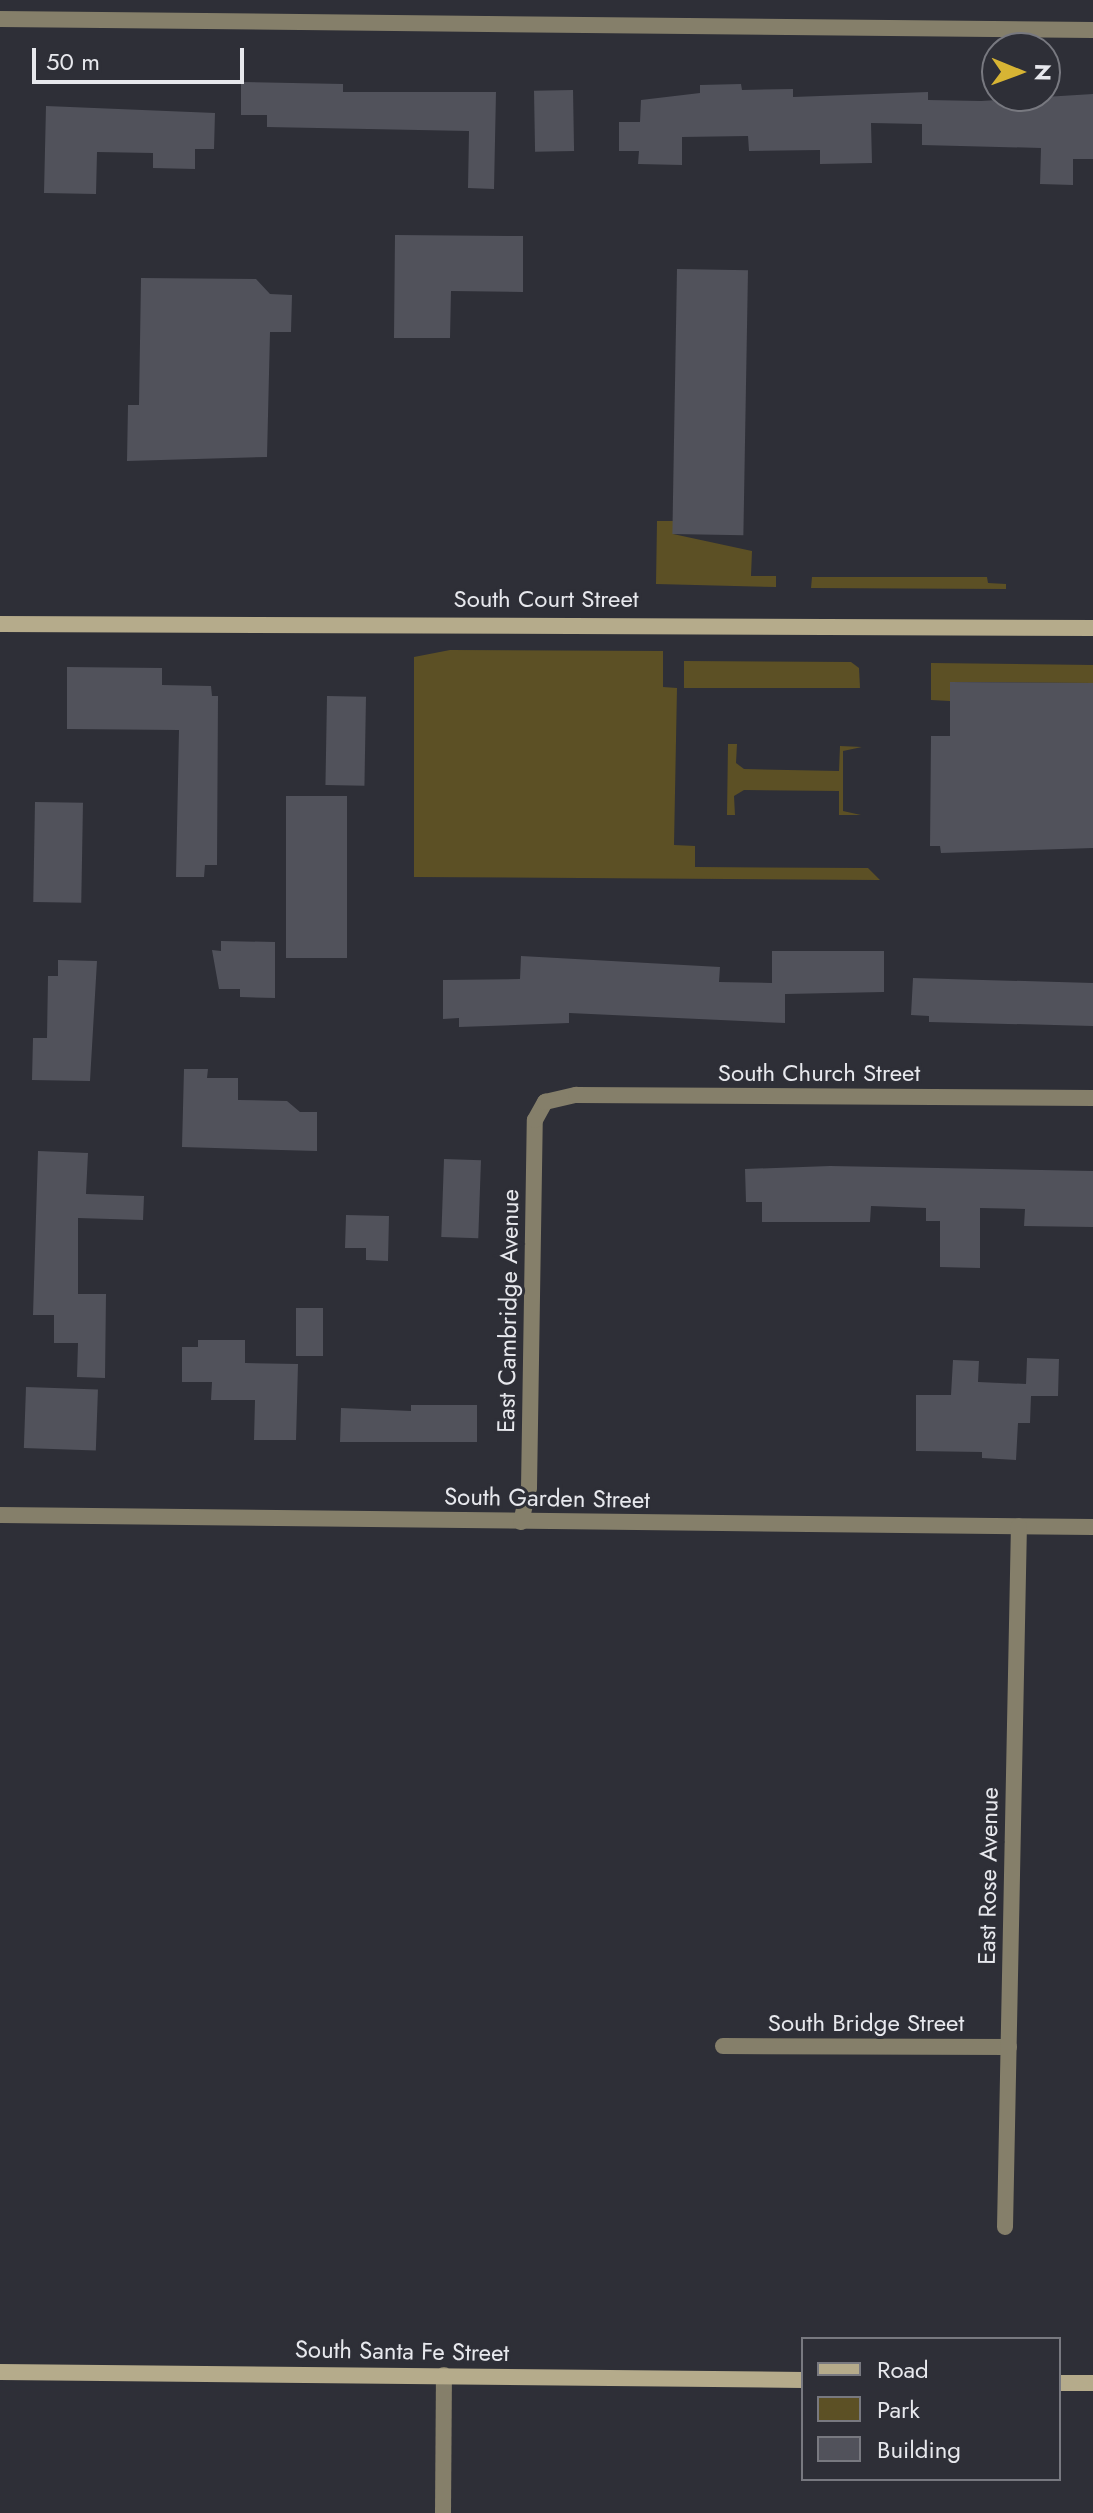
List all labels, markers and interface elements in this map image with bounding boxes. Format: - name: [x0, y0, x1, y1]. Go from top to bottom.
- scale bar: [36, 32, 248, 82]
- north arrow: [981, 32, 1061, 112]
- text: 50 m: [46, 44, 100, 79]
- text: N: [1027, 63, 1059, 81]
- street label: South Court Street: [453, 585, 639, 613]
- street label: South Church Street: [718, 1059, 920, 1087]
- street label: East Cambridge Avenue: [491, 1189, 525, 1433]
- street label: South Garden Street: [444, 1482, 650, 1514]
- street label: East Rose Avenue: [972, 1787, 1004, 1965]
- street label: South Bridge Street: [768, 2009, 964, 2037]
- street label: South Santa Fe Street: [295, 2335, 509, 2367]
- legend: [801, 2337, 1061, 2481]
- text: Road: [877, 2352, 929, 2387]
- text: Park: [877, 2392, 920, 2427]
- text: Building: [877, 2432, 961, 2467]

